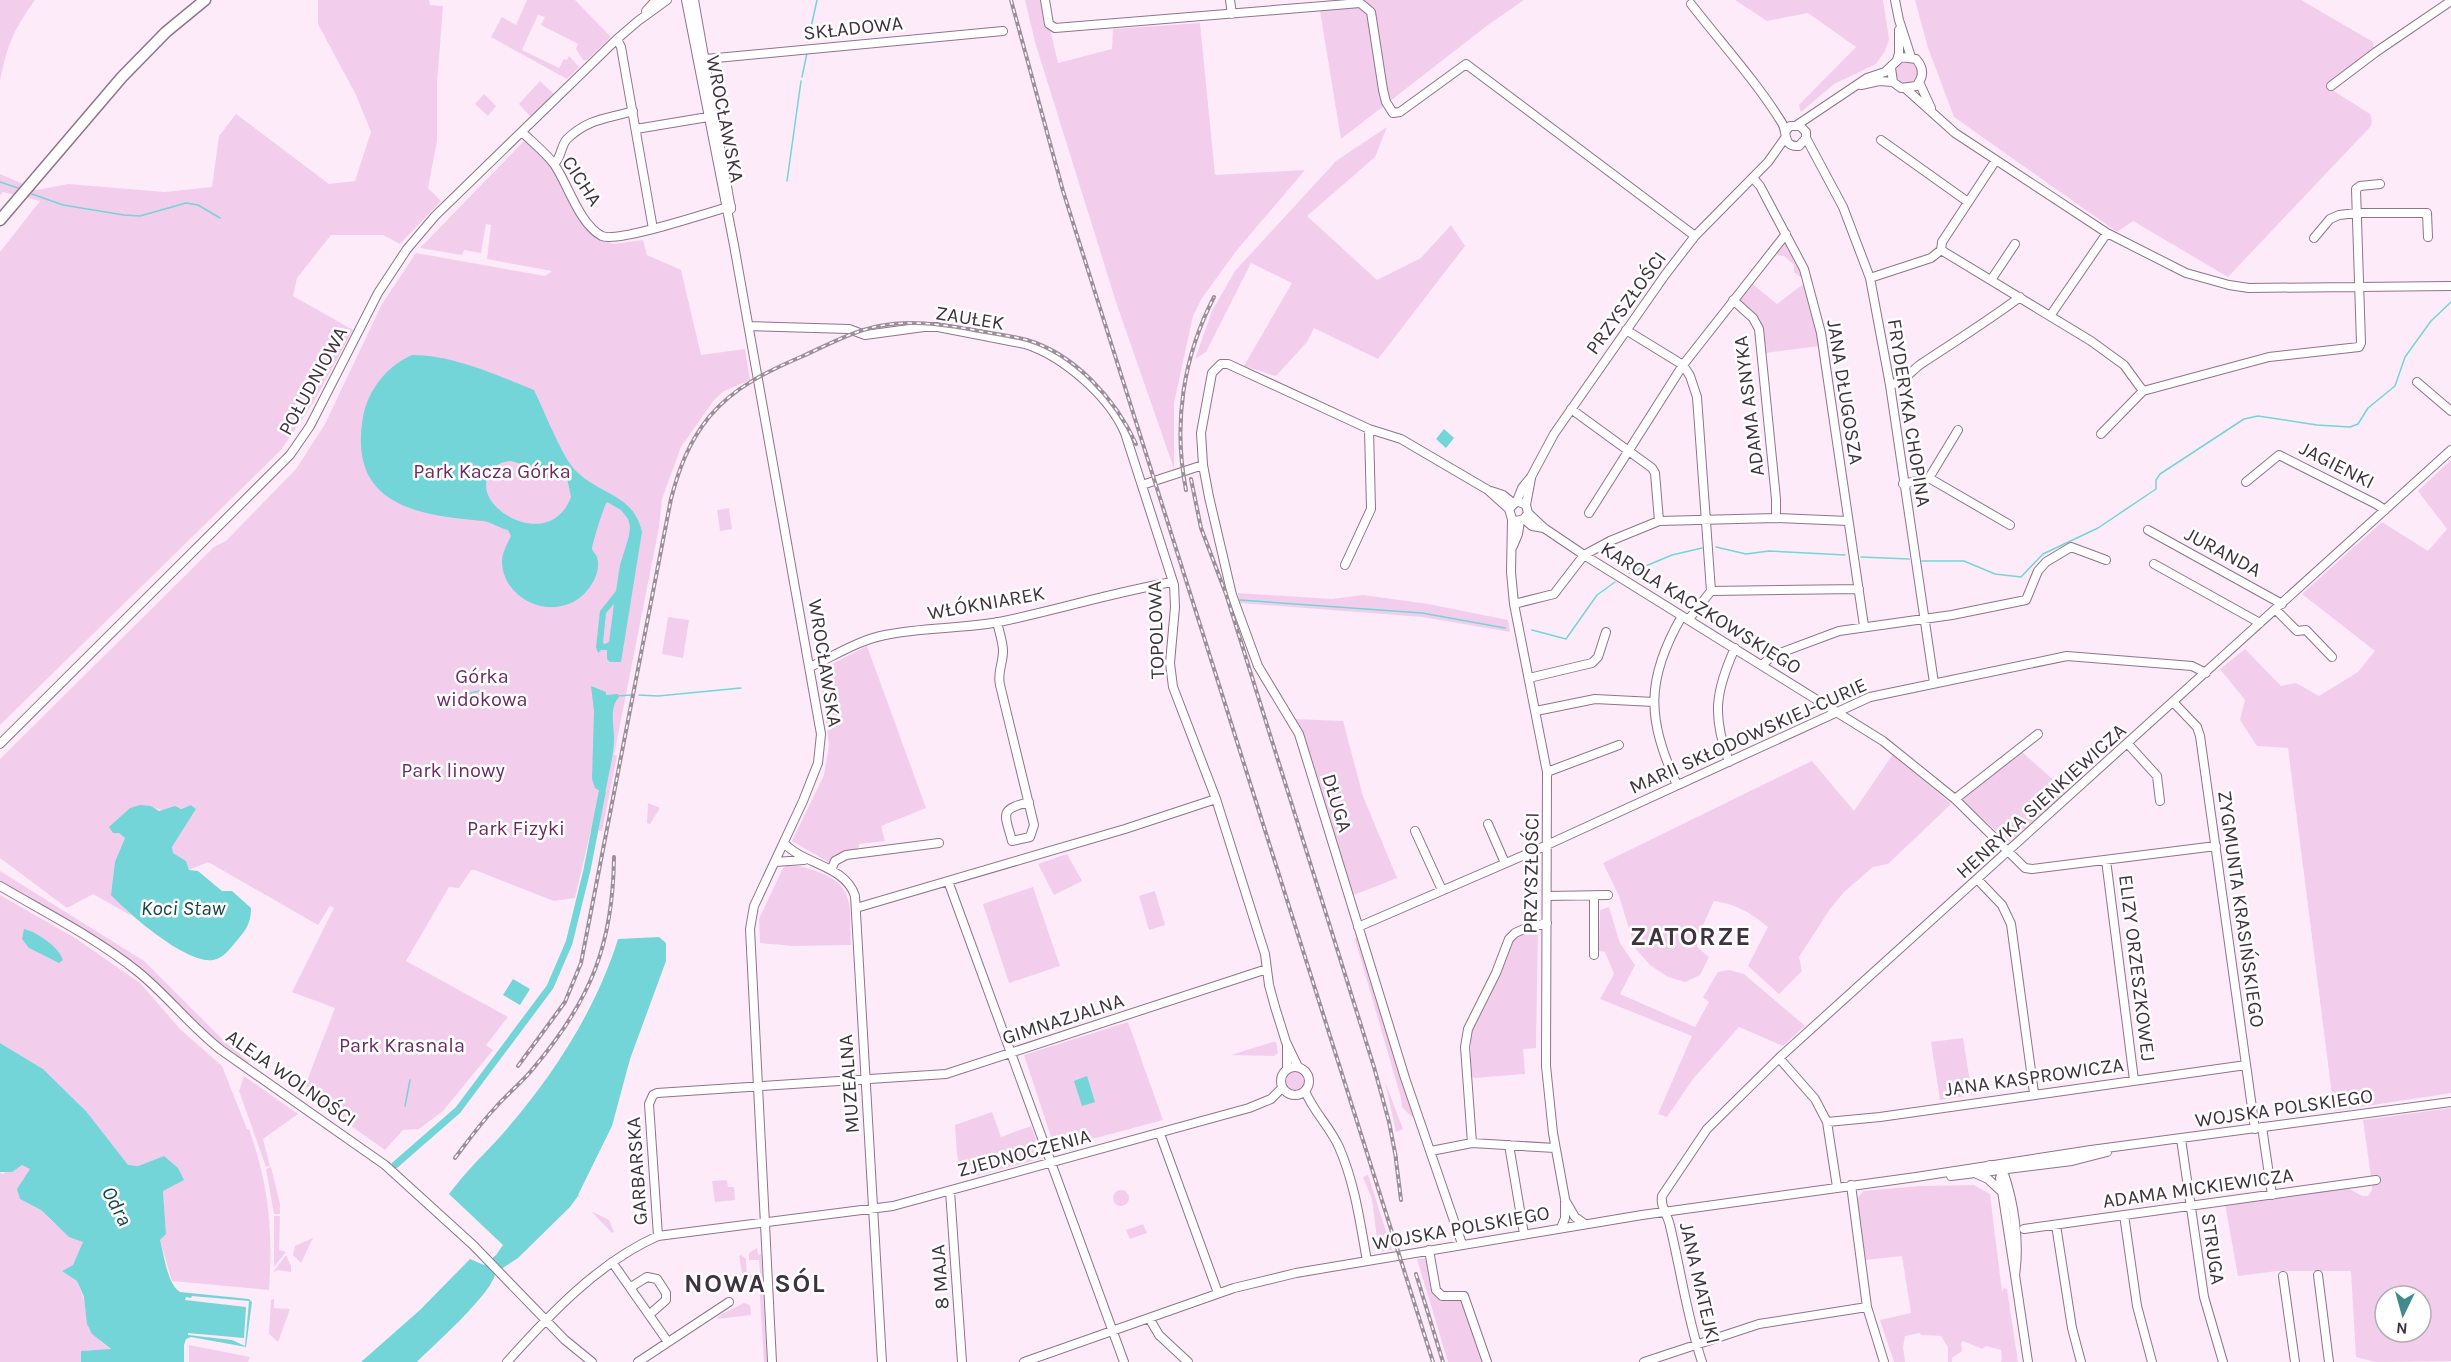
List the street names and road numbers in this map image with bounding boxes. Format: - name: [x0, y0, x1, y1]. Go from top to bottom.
- street label: SKŁADOWA: [802, 11, 904, 45]
- street label: WROCŁAWSKA: [701, 53, 749, 185]
- street label: CICHA: [557, 152, 607, 210]
- street label: PRZYSZŁOŚCI: [1580, 246, 1671, 359]
- street label: ZAUŁEK: [934, 301, 1006, 335]
- street label: FRYDERYKA CHOPINA: [1883, 317, 1935, 509]
- street label: JANA DŁUGOSZA: [1822, 318, 1868, 466]
- street label: POŁUDNIOWA: [274, 323, 352, 439]
- street label: ADAMA ASNYKA: [1729, 335, 1769, 477]
- street label: JAGIENKI: [2296, 436, 2378, 494]
- street label: JURANDA: [2181, 522, 2265, 582]
- street label: KAROLA KACZKOWSKIEGO: [1597, 537, 1805, 679]
- street label: WŁÓKNIAREK: [925, 580, 1046, 625]
- street label: TOPOLOWA: [1143, 581, 1169, 679]
- street label: WROCŁAWSKA: [804, 597, 846, 729]
- street label: MARII SKŁODOWSKIEJ-CURIE: [1626, 673, 1870, 799]
- street label: HENRYKA SIENKIEWICZA: [1951, 719, 2131, 883]
- street label: DŁUGA: [1317, 771, 1357, 835]
- street label: ZYGMUNTA KRASIŃSKIEGO: [2213, 789, 2270, 1029]
- street label: PRZYSZŁOŚCI: [1517, 812, 1544, 934]
- street label: ELIZY ORZESZKOWEJ: [2114, 873, 2160, 1063]
- street label: GIMNAZJALNA: [999, 989, 1127, 1049]
- street label: ALEJA WOLNOŚCI: [222, 1024, 361, 1131]
- street label: MUZEALNA: [834, 1034, 864, 1134]
- street label: JANA KASPROWICZA: [1943, 1053, 2125, 1101]
- street label: WOJSKA POLSKIEGO: [2193, 1084, 2375, 1132]
- street label: GARBARSKA: [622, 1116, 652, 1226]
- street label: ZJEDNOCZENIA: [955, 1124, 1093, 1182]
- street label: ADAMA MICKIEWICZA: [2101, 1163, 2295, 1213]
- street label: WOJSKA POLSKIEGO: [1371, 1201, 1551, 1255]
- street label: STRUGA: [2197, 1212, 2229, 1286]
- street label: JANA MATEJKI: [1675, 1220, 1725, 1346]
- street label: 8 MAJA: [926, 1244, 954, 1310]

